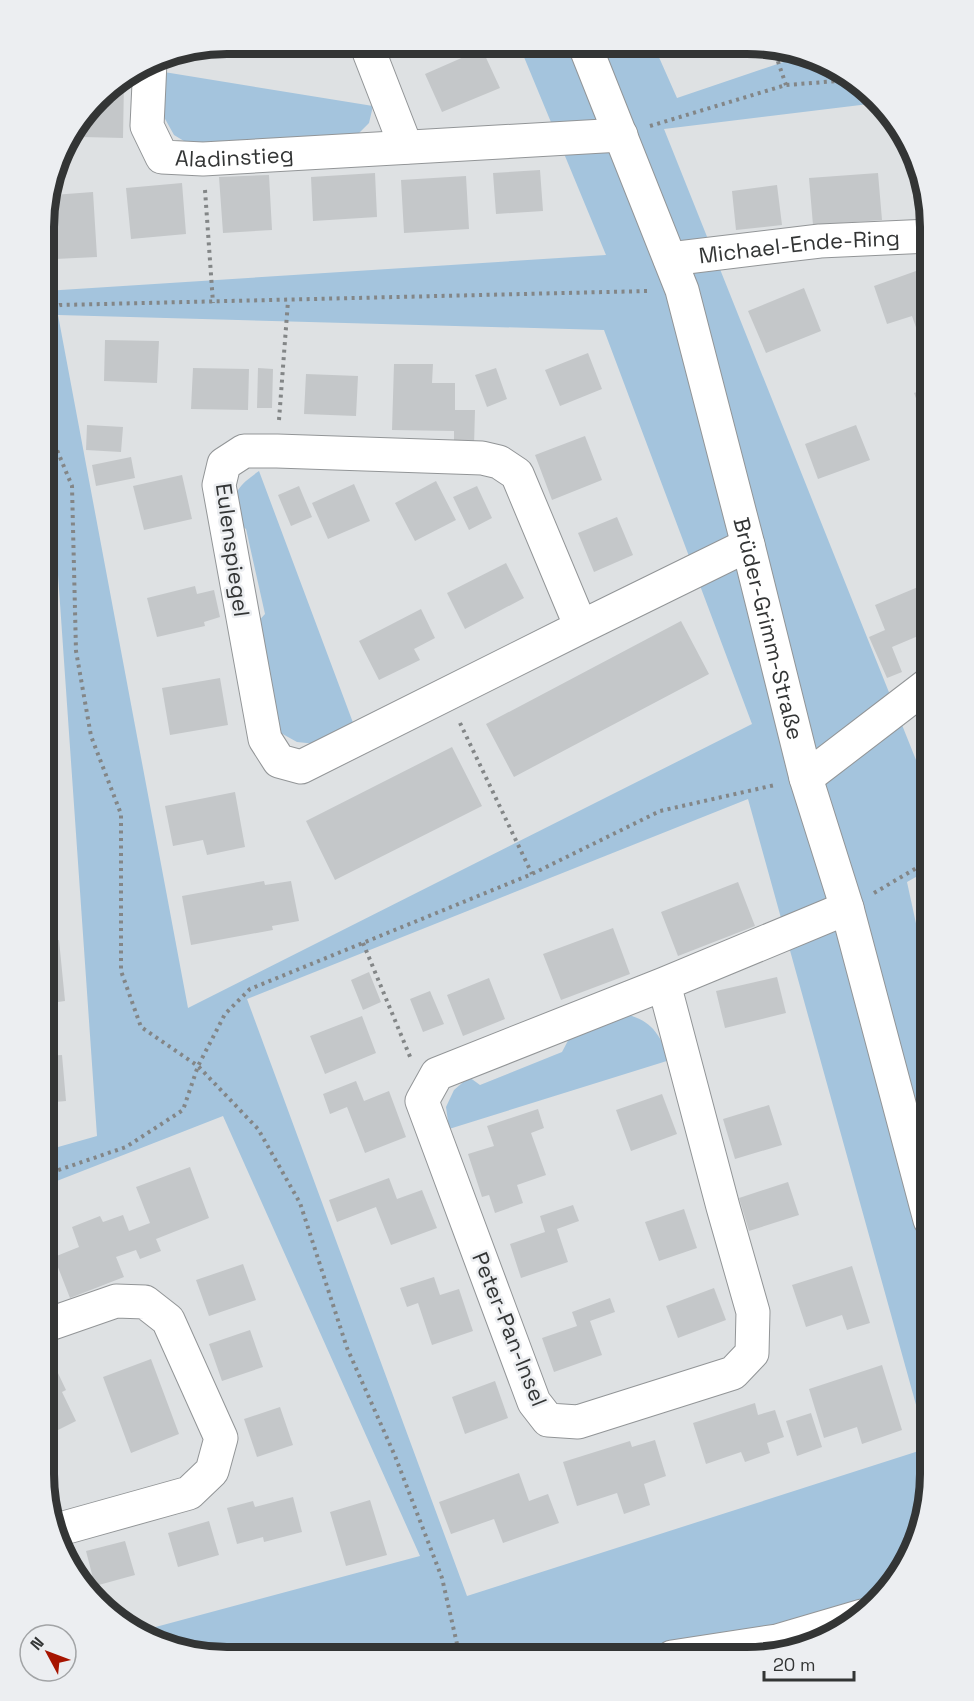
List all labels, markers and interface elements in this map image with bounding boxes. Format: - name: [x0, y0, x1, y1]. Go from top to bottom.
- street label: Aladinstieg: [174, 140, 294, 173]
- street label: Michael-Ende-Ring: [697, 223, 900, 269]
- street label: Eulenspiegel: [210, 481, 256, 619]
- street label: Brüder-Grimm-Straße: [727, 514, 810, 743]
- street label: Peter-Pan-Insel: [466, 1248, 554, 1410]
- north arrow: [18, 1623, 78, 1683]
- text: N: [26, 1633, 49, 1654]
- scale bar: [764, 1644, 854, 1682]
- text: 20 m: [773, 1653, 816, 1676]

